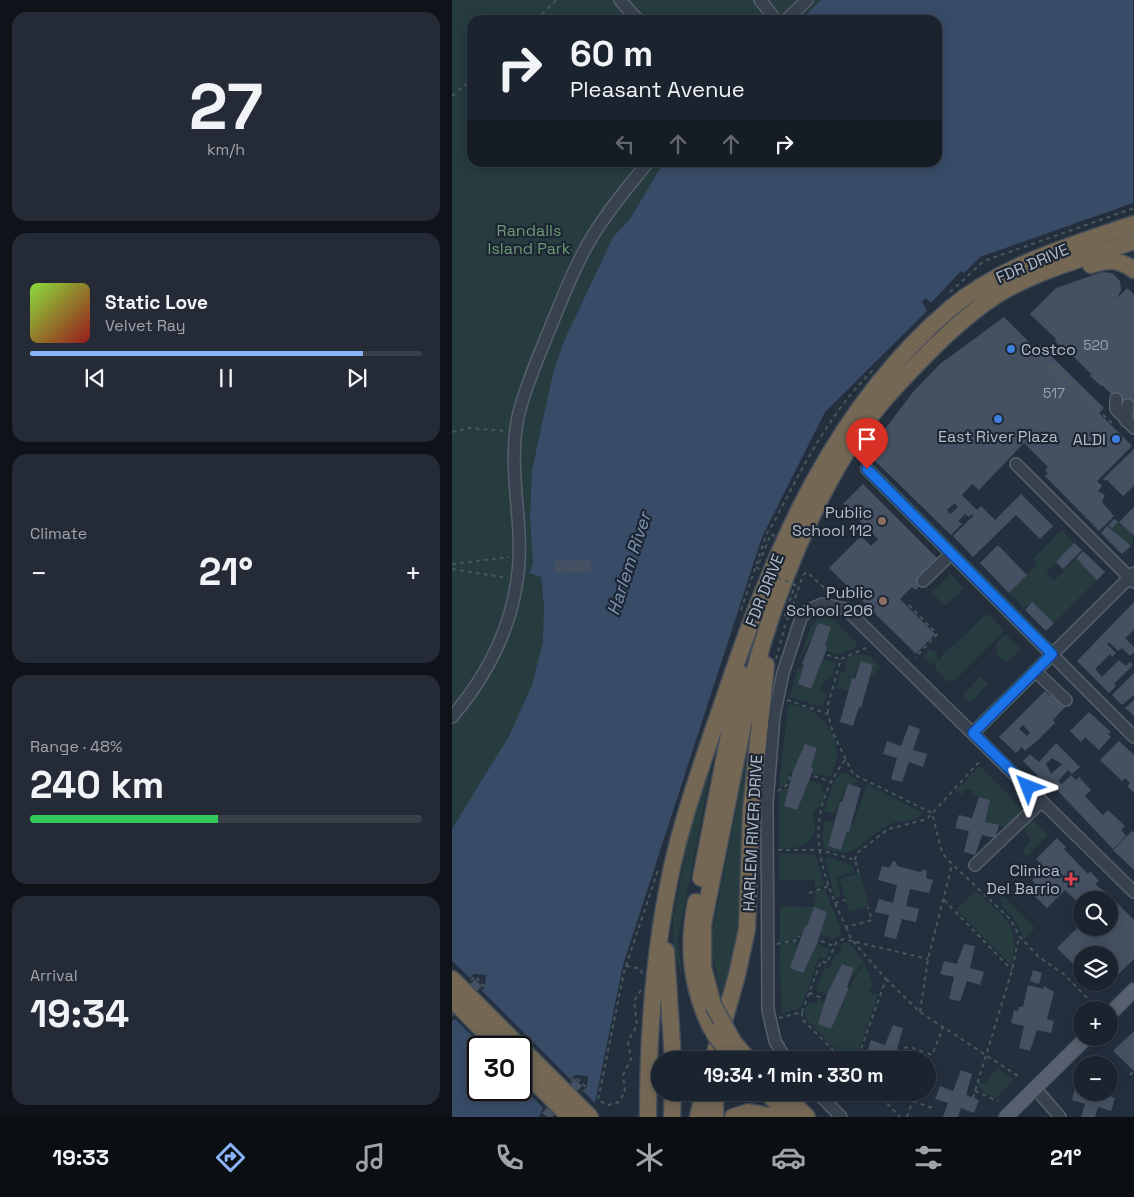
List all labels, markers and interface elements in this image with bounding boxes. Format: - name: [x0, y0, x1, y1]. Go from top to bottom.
- text: 60 m: [570, 32, 653, 76]
- icon: right: [487, 35, 552, 100]
- text: 27: [189, 65, 263, 148]
- text: Pleasant Avenue: [570, 75, 745, 103]
- icon: left: [611, 130, 639, 158]
- icon: ahead: [664, 130, 692, 158]
- icon: ahead: [717, 130, 745, 158]
- icon: right: [770, 130, 798, 158]
- text: km/h: [207, 139, 245, 160]
- park label: Randalls Island Park: [488, 220, 571, 259]
- street label: FDR DRIVE: [993, 239, 1072, 288]
- text: Static Love: [105, 290, 208, 315]
- text: Velvet Ray: [105, 315, 186, 336]
- house number: 520: [1083, 336, 1109, 354]
- place label: Costco: [1021, 339, 1076, 360]
- marker: Costco: [1005, 343, 1017, 355]
- icon: previous: [81, 364, 109, 392]
- icon: pause: [212, 364, 240, 392]
- icon: next: [343, 364, 371, 392]
- house number: 517: [1043, 384, 1065, 402]
- marker: East River Plaza: [992, 413, 1004, 425]
- pin: [846, 418, 888, 469]
- icon: arrive: [853, 425, 881, 453]
- place label: East River Plaza: [938, 426, 1058, 447]
- place label: ALDI: [1073, 429, 1106, 450]
- marker: ALDI: [1110, 433, 1122, 445]
- place label: Public School 112: [792, 502, 872, 541]
- water label: Harlem River: [601, 507, 657, 618]
- marker: Public School 112: [876, 515, 888, 527]
- text: Climate: [30, 523, 87, 544]
- text: 21°: [199, 548, 253, 596]
- street label: FDR DRIVE: [740, 551, 789, 630]
- text: −: [30, 555, 47, 591]
- text: +: [405, 555, 422, 591]
- place label: Public School 206: [786, 582, 873, 621]
- marker: Public School 206: [877, 595, 889, 607]
- text: Range · 48%: [30, 736, 122, 757]
- street label: HARLEM RIVER DRIVE: [738, 754, 767, 912]
- position arrow: [1001, 760, 1053, 812]
- text: 240 km: [30, 761, 164, 809]
- place label: Clinica Del Barrio: [986, 860, 1060, 899]
- marker: Clinica Del Barrio: [1064, 872, 1078, 886]
- map controls: [1073, 891, 1118, 1101]
- button: search: [1073, 891, 1118, 936]
- button: layers: [1073, 946, 1118, 991]
- text: Arrival: [30, 965, 78, 986]
- text: 19:34: [30, 990, 129, 1038]
- button: +: [1073, 1001, 1118, 1046]
- speed limit sign: 30: [467, 1036, 532, 1101]
- button: −: [1073, 1056, 1118, 1101]
- text: 19:34 · 1 min · 330 m: [703, 1063, 884, 1088]
- icon: directions: [213, 1140, 248, 1175]
- icon: music: [353, 1140, 388, 1175]
- icon: phone: [492, 1140, 527, 1175]
- icon: climate: [632, 1140, 667, 1175]
- icon: car: [771, 1140, 806, 1175]
- icon: filters: [911, 1140, 946, 1175]
- text: 19:33: [52, 1143, 109, 1171]
- text: 21°: [1050, 1143, 1082, 1171]

